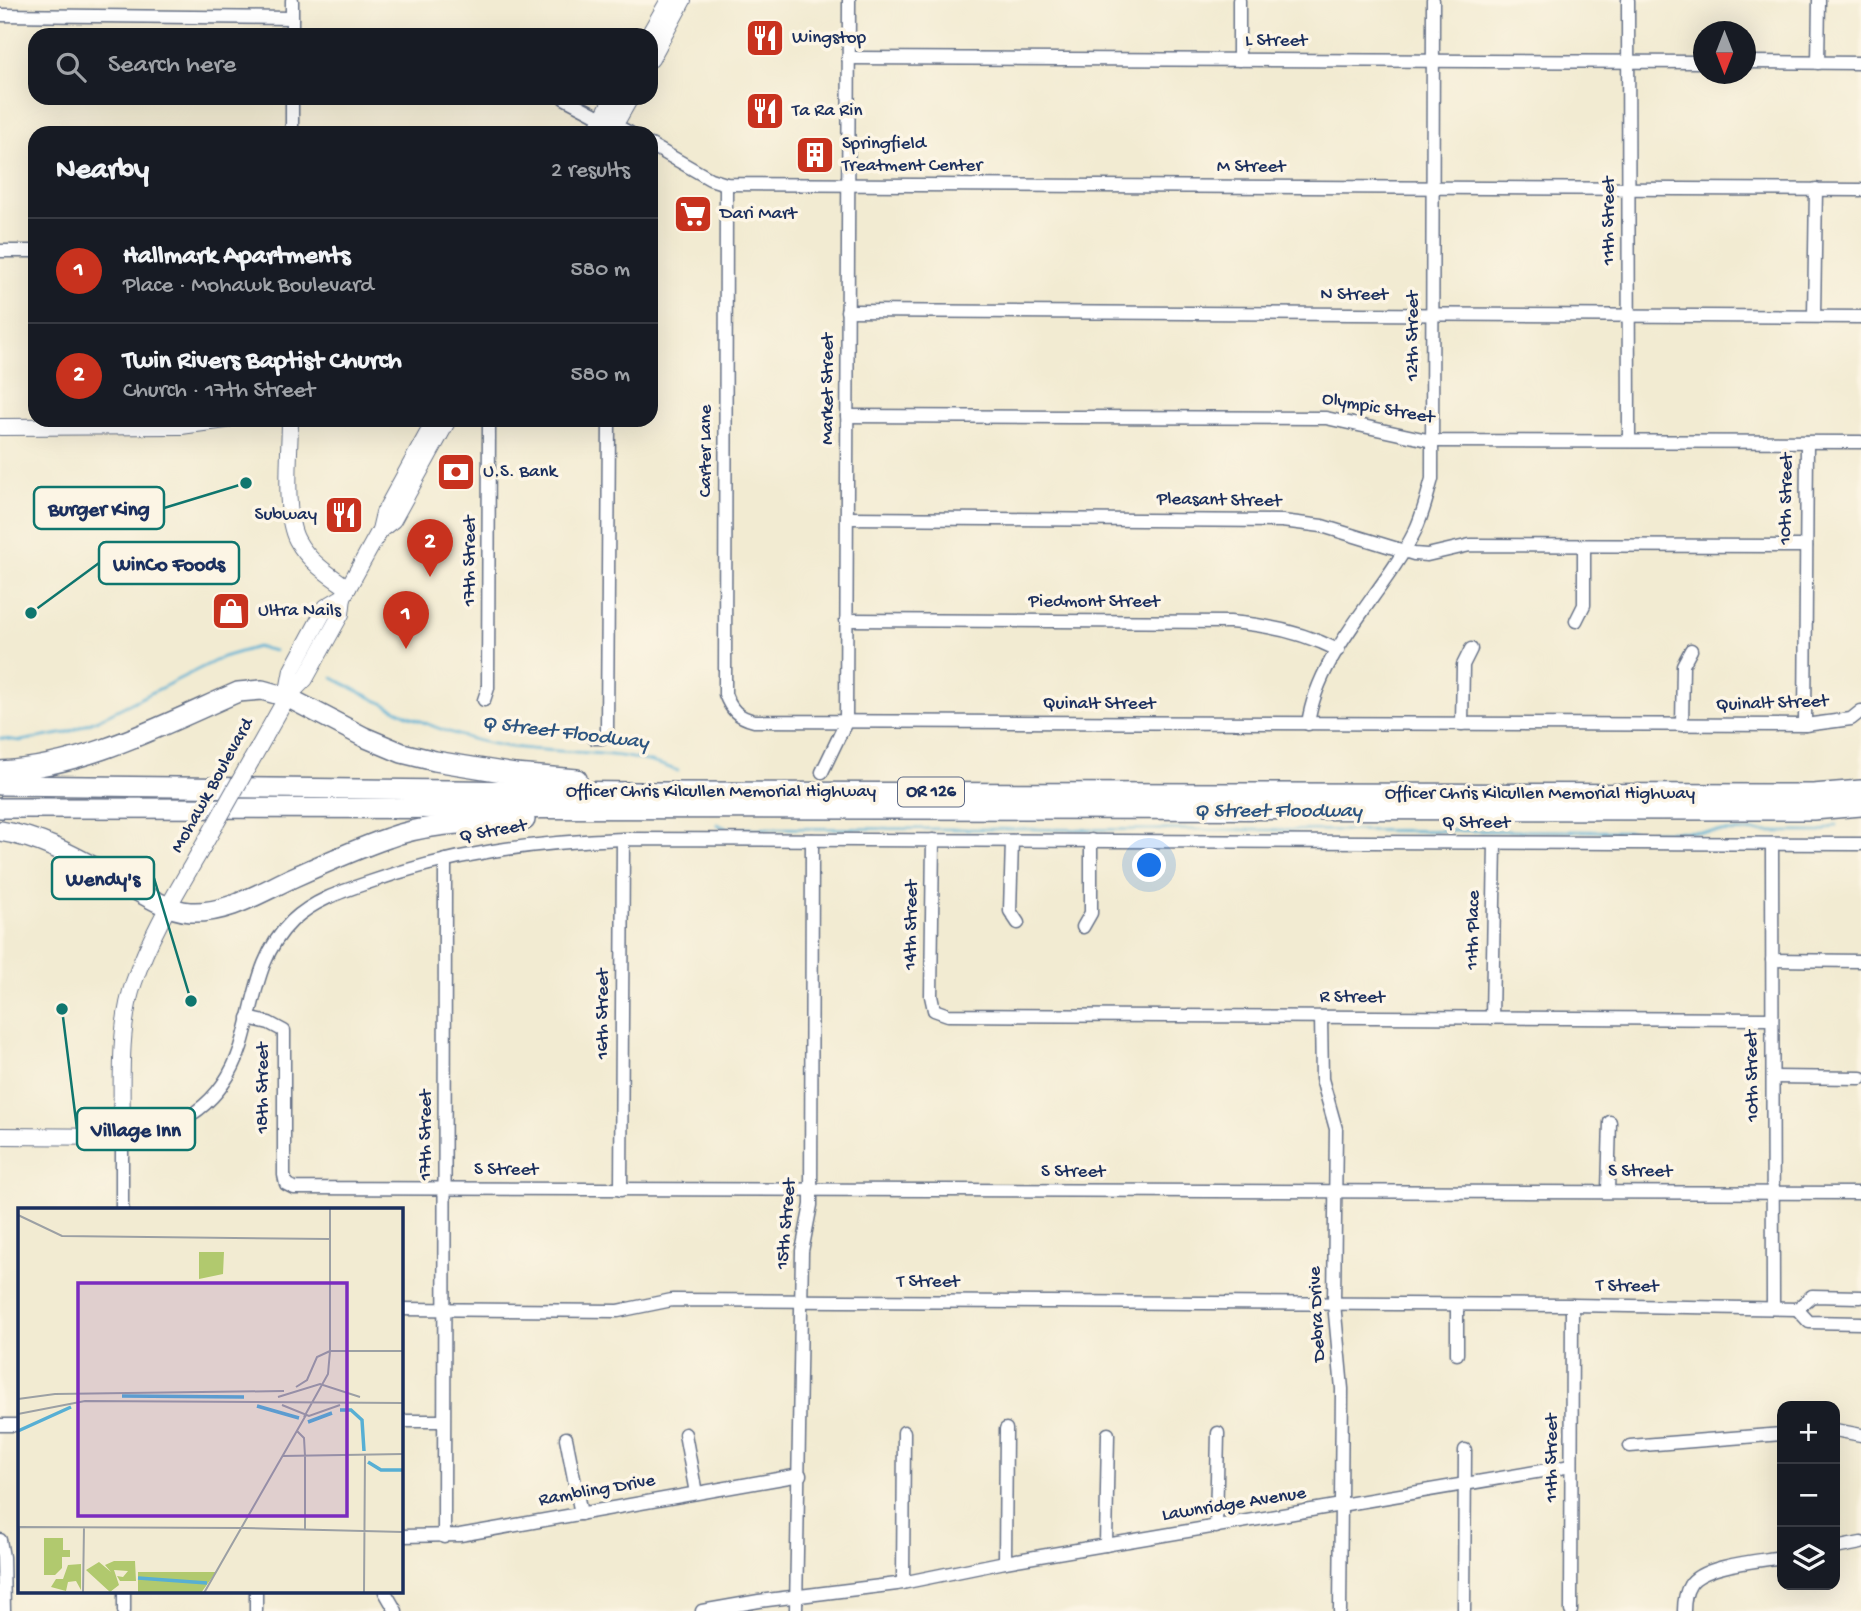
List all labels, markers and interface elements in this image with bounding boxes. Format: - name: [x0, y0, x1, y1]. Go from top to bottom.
- restaurant icon: Wingstop: [744, 17, 786, 59]
- north arrow: [1693, 21, 1756, 84]
- place label: Wingstop: [792, 27, 867, 50]
- search box: [28, 28, 658, 105]
- street label: L Street: [1245, 30, 1309, 53]
- icon: search: [52, 48, 90, 86]
- text: Search here: [108, 51, 236, 82]
- restaurant icon: Ta Ra Rin: [744, 90, 786, 132]
- place label: Ta Ra Rin: [791, 100, 862, 123]
- place label: Springfield Treatment Center: [841, 133, 984, 178]
- building icon: Springfield Treatment Center: [794, 134, 836, 176]
- text: Nearby: [56, 154, 149, 189]
- street label: M Street: [1217, 156, 1287, 179]
- text: 2 results: [551, 158, 630, 185]
- street label: 11th Street: [1598, 175, 1621, 266]
- supermarket icon: Dari Mart: [672, 193, 714, 235]
- place label: Dari Mart: [718, 203, 799, 226]
- text: Hallmark Apartments: [123, 242, 350, 273]
- text: 1: [74, 257, 84, 284]
- text: 580 m: [570, 257, 630, 284]
- text: Place · Mohawk Boulevard: [123, 273, 374, 300]
- street label: N Street: [1320, 284, 1390, 307]
- street label: 12th Street: [1402, 289, 1425, 382]
- street label: Market Street: [817, 331, 840, 445]
- text: Twin Rivers Baptist Church: [123, 347, 402, 378]
- text: 2: [73, 362, 85, 389]
- text: 580 m: [570, 362, 630, 389]
- text: Church · 17th Street: [123, 378, 315, 405]
- street label: Olympic Street: [1320, 388, 1438, 431]
- street label: Carter Lane: [695, 404, 718, 497]
- bank icon: U.S. Bank: [435, 451, 477, 493]
- street label: 10th Street: [1775, 451, 1799, 546]
- place label: U.S. Bank: [483, 461, 558, 484]
- callout: Burger King: [34, 487, 164, 529]
- street label: Pleasant Street: [1156, 488, 1284, 514]
- restaurant icon: Subway: [323, 494, 365, 536]
- text: Burger King: [47, 499, 150, 524]
- place label: Subway: [255, 504, 318, 527]
- street label: 17th Street: [459, 513, 482, 607]
- pin: 2: [407, 519, 453, 577]
- callout: WinCo Foods: [99, 542, 239, 584]
- text: WinCo Foods: [112, 554, 226, 579]
- shop icon: Ultra Nails: [210, 590, 252, 632]
- pin: 1: [383, 591, 429, 649]
- street label: Piedmont Street: [1028, 591, 1162, 614]
- place label: Ultra Nails: [258, 600, 342, 623]
- street label: Quinalt Street: [1715, 690, 1831, 717]
- street label: Quinalt Street: [1043, 693, 1157, 716]
- water label: Q Street Floodway: [480, 711, 651, 757]
- street label: Mohawk Boulevard: [166, 713, 261, 858]
- road number: OR 126: [898, 778, 964, 806]
- street label: Officer Chris Kilcullen Memorial Highway: [566, 781, 877, 804]
- street label: Officer Chris Kilcullen Memorial Highway: [1385, 783, 1696, 806]
- water label: Q Street Floodway: [1194, 800, 1364, 825]
- street label: Q Street: [1442, 812, 1512, 835]
- street label: Q Street: [458, 814, 531, 849]
- your location: [1132, 848, 1166, 882]
- callout: Wendy's: [52, 857, 154, 899]
- text: Wendy's: [65, 869, 141, 894]
- street label: 14th Street: [900, 878, 924, 971]
- street label: 11th Place: [1462, 890, 1486, 971]
- street label: 16th Street: [592, 967, 615, 1060]
- street label: R Street: [1319, 986, 1387, 1010]
- street label: 10th Street: [1741, 1028, 1765, 1123]
- street label: 18th Street: [252, 1040, 275, 1135]
- street label: 17th Street: [415, 1087, 438, 1181]
- callout: Village Inn: [77, 1108, 195, 1150]
- text: Village Inn: [90, 1120, 182, 1145]
- street label: S Street: [474, 1159, 540, 1182]
- street label: S Street: [1608, 1160, 1674, 1184]
- street label: S Street: [1041, 1161, 1107, 1184]
- street label: 15th Street: [771, 1176, 803, 1271]
- inset map: [18, 1208, 402, 1594]
- street label: Debra Drive: [1304, 1266, 1332, 1364]
- street label: T Street: [896, 1271, 961, 1294]
- street label: T Street: [1595, 1275, 1661, 1299]
- map controls: [1777, 1401, 1840, 1590]
- button: +: [1777, 1401, 1840, 1464]
- street label: 11th Street: [1541, 1412, 1564, 1503]
- button: −: [1777, 1464, 1840, 1527]
- street label: Rambling Drive: [537, 1469, 657, 1513]
- street label: Lawnridge Avenue: [1160, 1482, 1308, 1528]
- button: layers: [1777, 1527, 1840, 1590]

